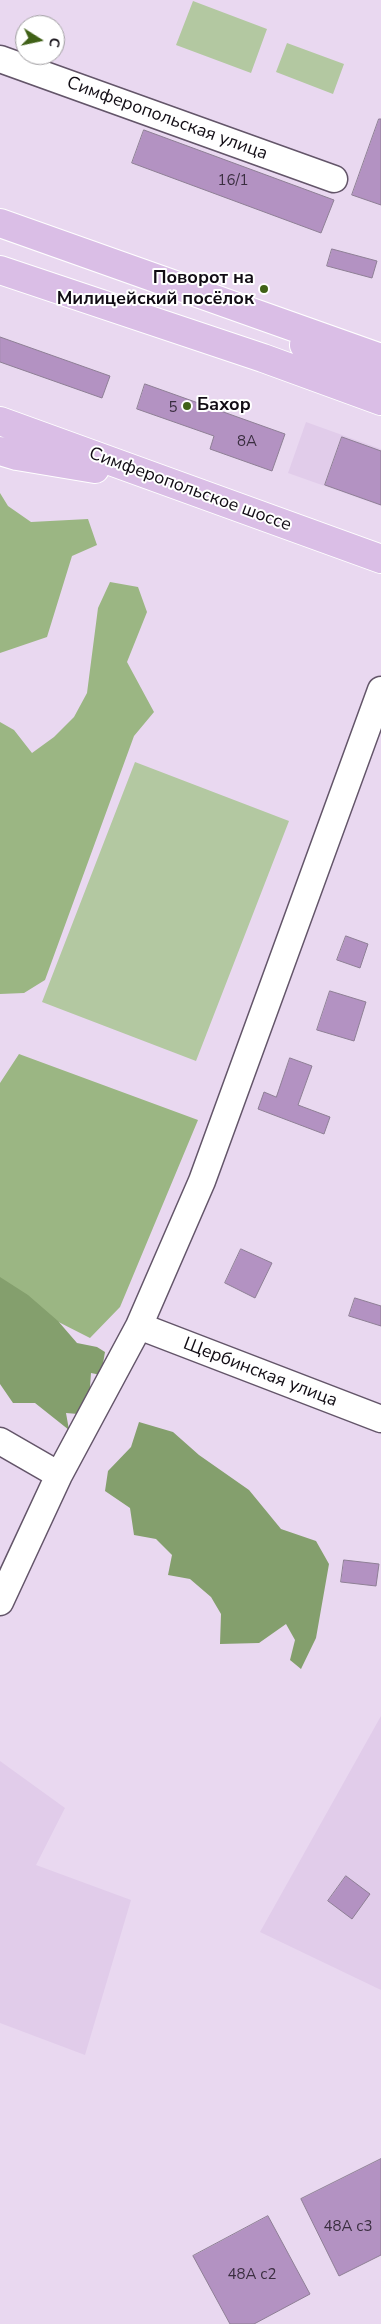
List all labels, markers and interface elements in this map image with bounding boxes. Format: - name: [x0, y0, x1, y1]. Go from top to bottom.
- north arrow: [15, 15, 65, 65]
- text: С: [44, 36, 64, 49]
- street label: Симферопольская улица: [64, 73, 270, 165]
- house number: 16/1: [217, 172, 249, 190]
- place label: Поворот на Милицейский посёлок: [57, 268, 254, 310]
- marker: Поворот на Милицейский посёлок: [258, 283, 270, 295]
- place label: Бахор: [197, 395, 251, 417]
- house number: 5: [169, 399, 177, 417]
- marker: Бахор: [181, 400, 193, 412]
- house number: 8А: [237, 433, 257, 451]
- street label: Симферопольское шоссе: [86, 443, 294, 537]
- street label: Щербинская улица: [180, 1334, 340, 1412]
- house number: 48А с3: [324, 2218, 372, 2236]
- house number: 48А с2: [228, 2266, 276, 2284]

